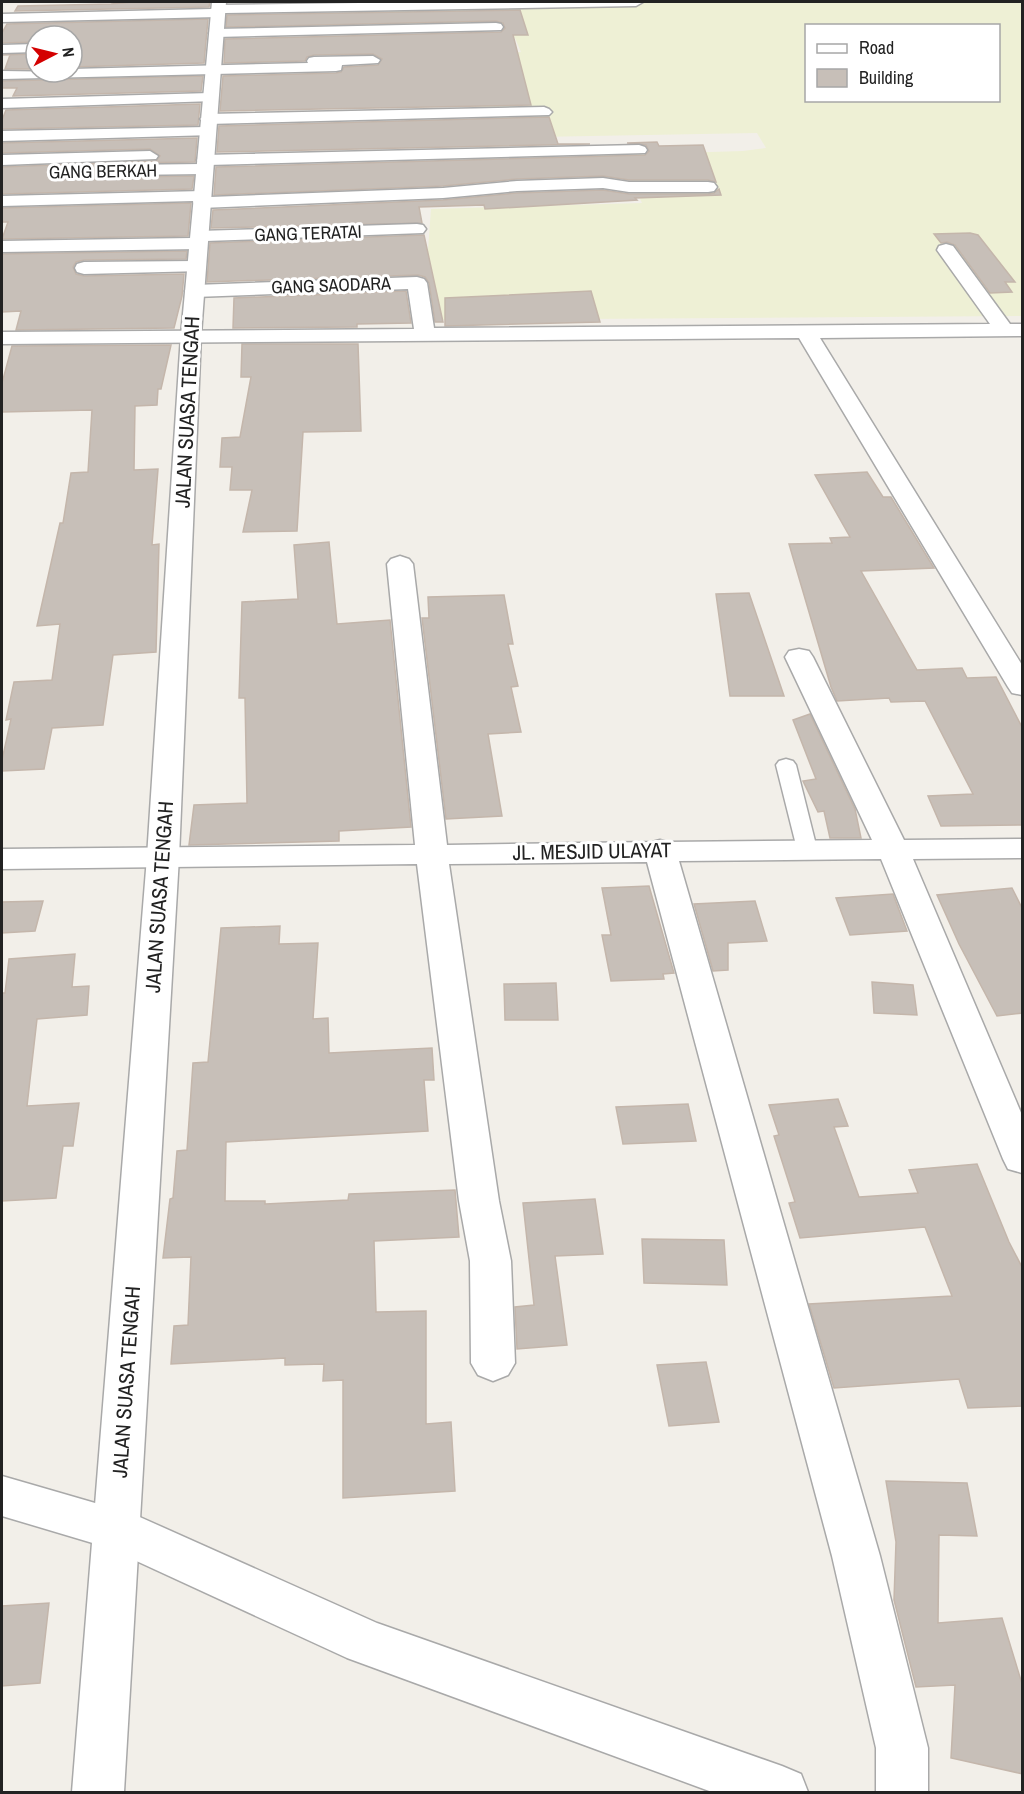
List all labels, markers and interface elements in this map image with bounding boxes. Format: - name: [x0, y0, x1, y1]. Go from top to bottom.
- north arrow: [24, 24, 84, 84]
- legend: [805, 24, 1000, 102]
- text: Road: [859, 35, 894, 60]
- text: N: [57, 46, 80, 58]
- text: Building: [859, 65, 914, 90]
- street label: GANG BERKAH: [49, 158, 157, 184]
- street label: GANG TERATAI: [254, 219, 362, 247]
- street label: GANG SAODARA: [271, 270, 391, 300]
- street label: JALAN SUASA TENGAH: [167, 315, 207, 509]
- street label: JALAN SUASA TENGAH: [138, 800, 180, 994]
- street label: JL. MESJID ULAYAT: [512, 835, 672, 867]
- street label: JALAN SUASA TENGAH: [105, 1285, 147, 1479]

